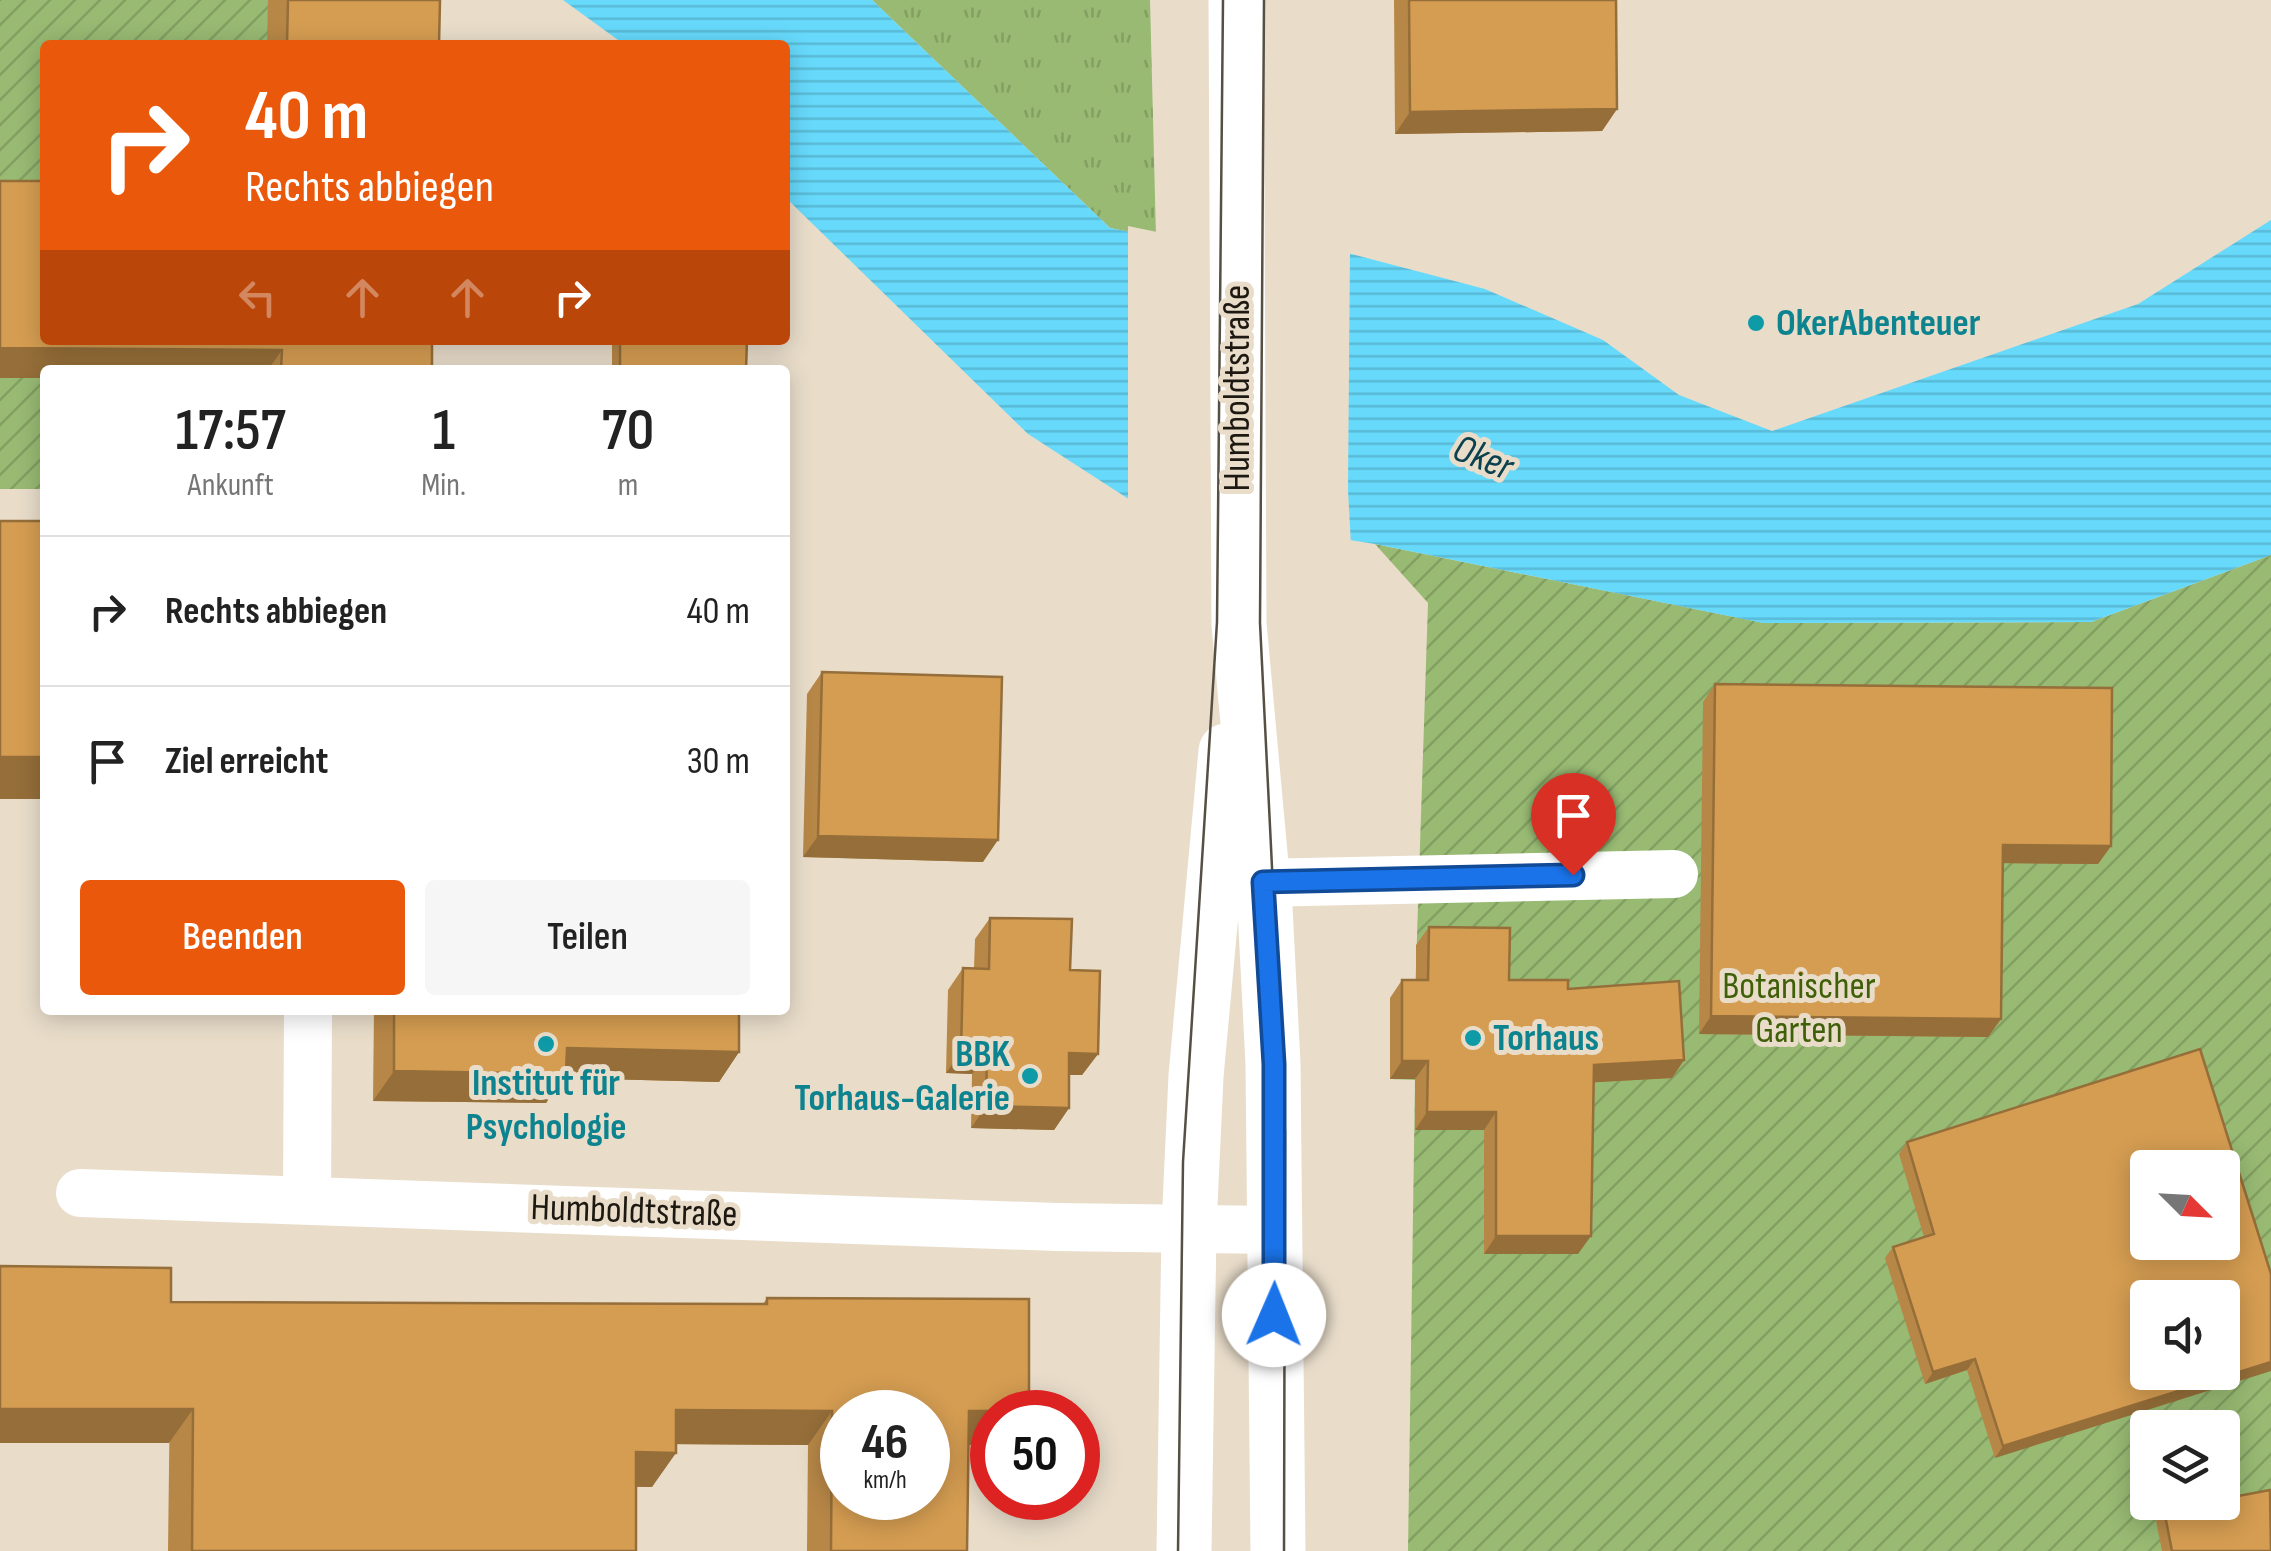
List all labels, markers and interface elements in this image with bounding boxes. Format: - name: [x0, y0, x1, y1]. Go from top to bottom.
- text: 40 m: [245, 75, 368, 159]
- icon: right: [80, 80, 210, 210]
- text: Rechts abbiegen: [245, 160, 494, 215]
- icon: left: [230, 270, 285, 325]
- icon: ahead: [335, 270, 390, 325]
- icon: ahead: [440, 270, 495, 325]
- icon: right: [545, 270, 600, 325]
- street label: Humboldtstraße: [1215, 285, 1260, 491]
- place label: OkerAbenteuer: [1776, 301, 1981, 346]
- marker: OkerAbenteuer: [1745, 312, 1767, 334]
- text: 17:57: [176, 395, 286, 467]
- text: 1: [432, 395, 455, 467]
- text: 70: [602, 395, 654, 467]
- water label: Oker: [1446, 424, 1522, 492]
- text: Ankunft: [187, 466, 274, 505]
- text: Min.: [421, 466, 466, 505]
- text: m: [618, 466, 638, 505]
- icon: right: [80, 584, 135, 639]
- text: Rechts abbiegen: [165, 589, 387, 634]
- text: 40 m: [687, 589, 750, 634]
- icon: arrive: [80, 734, 135, 789]
- text: Ziel erreicht: [165, 739, 328, 784]
- text: 30 m: [687, 739, 750, 784]
- pin: [1531, 773, 1616, 876]
- icon: arrive: [1546, 788, 1601, 843]
- button: Beenden: [80, 880, 405, 995]
- button: Teilen: [425, 880, 750, 995]
- park label: Botanischer Garten: [1722, 964, 1876, 1053]
- place label: Torhaus: [1493, 1016, 1599, 1061]
- marker: Torhaus: [1462, 1027, 1484, 1049]
- place label: BBK Torhaus-Galerie: [794, 1032, 1010, 1121]
- marker: Institut für Psychologie: [535, 1033, 557, 1055]
- place label: Institut für Psychologie: [466, 1061, 626, 1150]
- marker: BBK Torhaus-Galerie: [1019, 1065, 1041, 1087]
- north arrow: [2130, 1150, 2240, 1260]
- map controls: [2130, 1150, 2240, 1520]
- street label: Humboldtstraße: [530, 1185, 738, 1237]
- position arrow: [1222, 1263, 1326, 1367]
- button: sound: [2130, 1280, 2240, 1390]
- speed limit sign: 50: [970, 1390, 1100, 1520]
- button: layers: [2130, 1410, 2240, 1520]
- text: 46: [862, 1413, 908, 1473]
- text: km/h: [863, 1465, 907, 1496]

